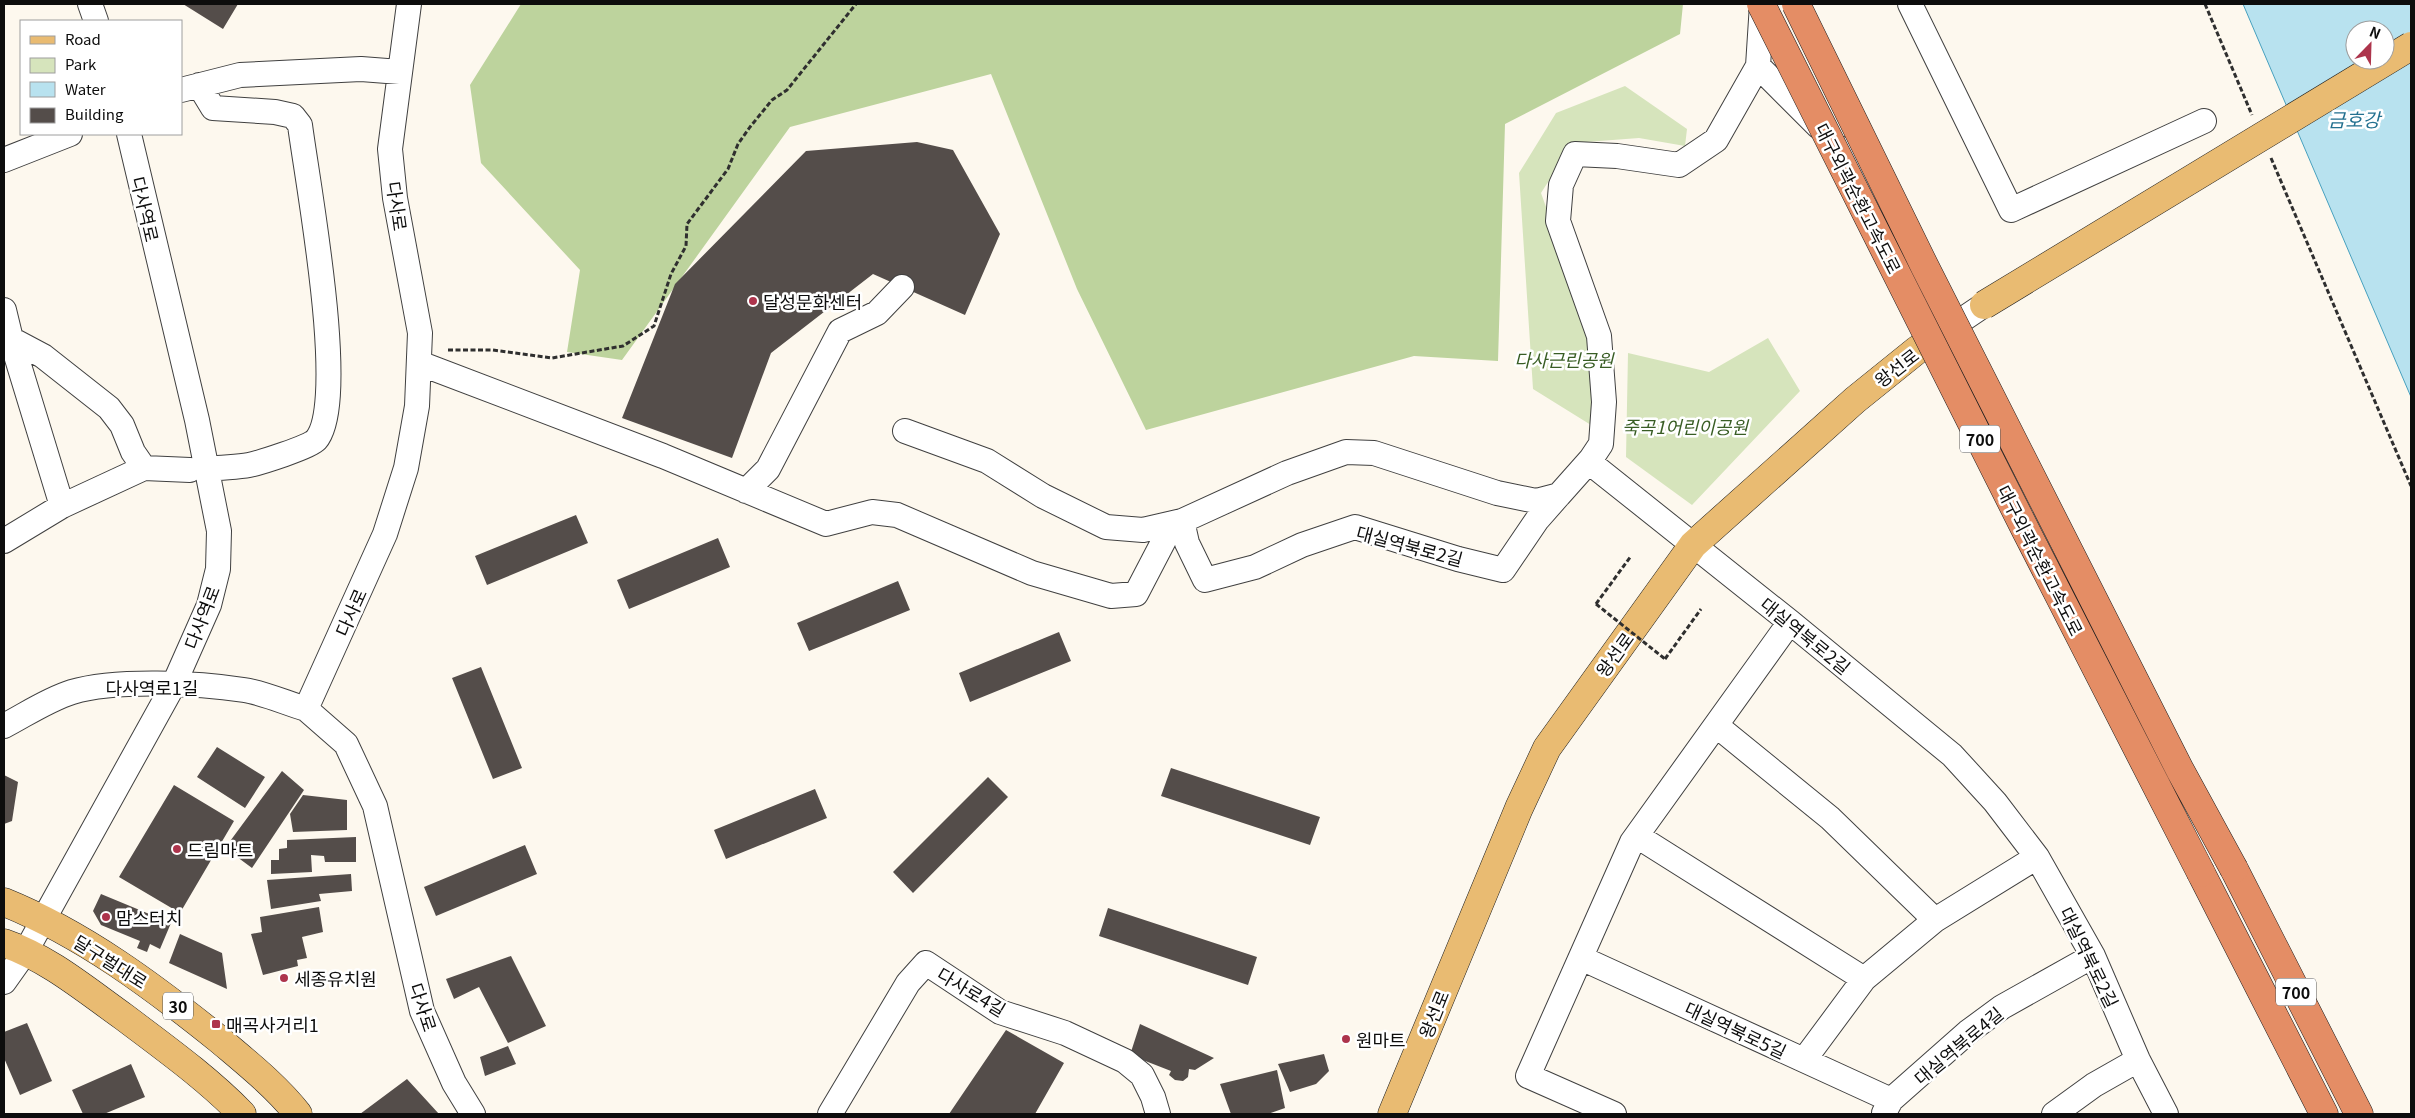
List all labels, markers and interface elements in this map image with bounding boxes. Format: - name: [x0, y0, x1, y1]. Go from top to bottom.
- legend: [20, 20, 182, 135]
- north arrow: [2345, 20, 2395, 70]
- text: N: [2367, 21, 2384, 43]
- text: Road: [65, 28, 101, 49]
- text: Park: [65, 53, 97, 74]
- text: Water: [65, 78, 106, 99]
- text: Building: [65, 103, 124, 124]
- water label: 금호강: [2328, 105, 2383, 132]
- street label: 대구외곽순환고속도로: [1810, 118, 1908, 278]
- street label: 다사역로: [126, 174, 166, 244]
- street label: 다사로: [382, 180, 414, 232]
- place label: 달성문화센터: [763, 288, 862, 314]
- marker: 달성문화센터: [747, 295, 759, 307]
- street label: 왕선로: [1868, 341, 1924, 393]
- park label: 다사근린공원: [1514, 346, 1615, 372]
- park label: 죽곡1어린이공원: [1622, 413, 1749, 439]
- road number: 700: [1960, 426, 2000, 452]
- street label: 대구외곽순환고속도로: [1992, 480, 2090, 640]
- street label: 대실역북로2길: [1354, 518, 1466, 572]
- street label: 다사역로: [177, 581, 225, 653]
- street label: 다사로: [328, 584, 372, 640]
- street label: 대실역북로2길: [1755, 590, 1857, 680]
- street label: 왕선로: [1589, 626, 1639, 682]
- street label: 다사역로1길: [106, 674, 198, 700]
- place label: 드림마트: [187, 836, 253, 862]
- marker: 드림마트: [171, 843, 183, 855]
- street label: 대실역북로2길: [2054, 902, 2126, 1012]
- place label: 맘스터치: [116, 904, 182, 930]
- marker: 맘스터치: [100, 911, 112, 923]
- street label: 달구벌대로: [69, 928, 153, 994]
- street label: 다사로4길: [933, 960, 1011, 1022]
- place label: 세종유치원: [294, 965, 377, 991]
- marker: 세종유치원: [278, 972, 290, 984]
- street label: 다사로: [404, 979, 444, 1035]
- road number: 700: [2276, 979, 2316, 1006]
- street label: 왕선로: [1412, 986, 1454, 1042]
- road number: 30: [163, 992, 193, 1019]
- street label: 대실역북로5길: [1681, 994, 1791, 1064]
- street label: 대실역북로4길: [1908, 1000, 2008, 1090]
- place label: 매곡사거리1: [226, 1011, 319, 1037]
- marker: 매곡사거리1: [210, 1018, 222, 1030]
- place label: 원마트: [1356, 1026, 1406, 1052]
- marker: 원마트: [1340, 1033, 1352, 1045]

